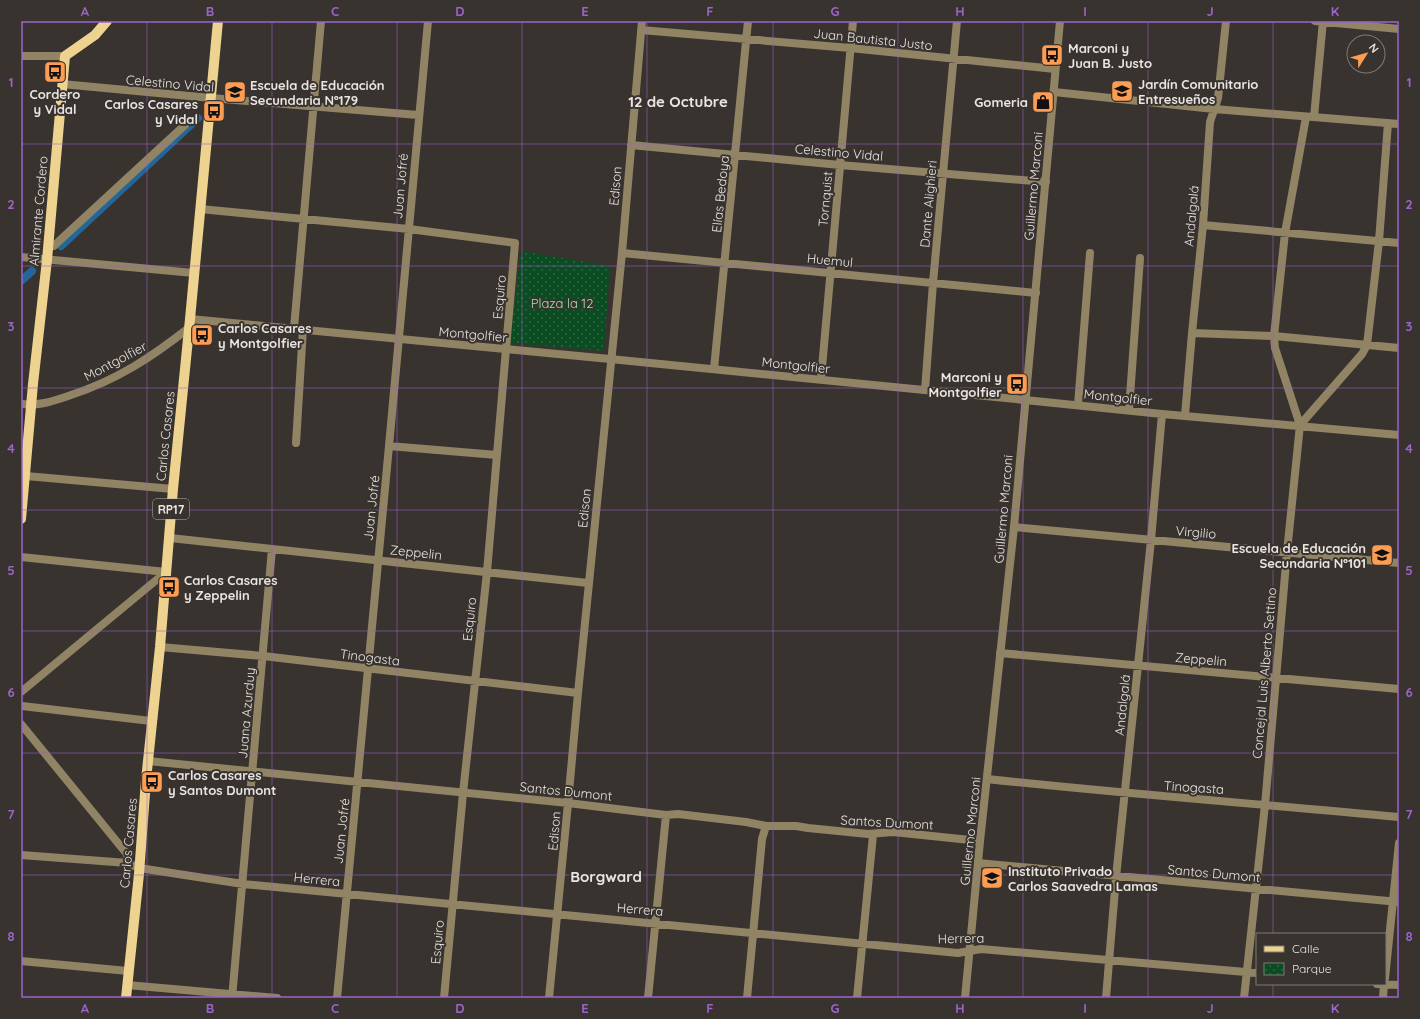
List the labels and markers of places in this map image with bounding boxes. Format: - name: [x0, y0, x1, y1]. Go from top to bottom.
- place label: Marconi y Juan B. Justo: [1068, 40, 1152, 71]
- bus stop icon: Marconi y Juan B. Justo: [1039, 42, 1065, 68]
- bus stop icon: Cordero y Vidal: [42, 59, 68, 85]
- place label: Jardín Comunitario Entresueños: [1138, 76, 1258, 107]
- place label: Escuela de Educación Secundaria Nº179: [250, 77, 385, 108]
- school or university icon: Jardín Comunitario Entresueños: [1109, 78, 1135, 104]
- school or university icon: Escuela de Educación Secundaria Nº179: [222, 79, 248, 105]
- place label: Cordero y Vidal: [30, 86, 80, 117]
- shop icon: Gomeria: [1030, 89, 1056, 115]
- place label: Gomeria: [974, 94, 1028, 110]
- place label: Carlos Casares y Vidal: [105, 96, 198, 127]
- bus stop icon: Carlos Casares y Vidal: [201, 98, 227, 124]
- place label: Carlos Casares y Montgolfier: [218, 320, 312, 351]
- bus stop icon: Carlos Casares y Montgolfier: [189, 322, 215, 348]
- place label: Marconi y Montgolfier: [929, 369, 1002, 400]
- bus stop icon: Marconi y Montgolfier: [1004, 371, 1030, 397]
- place label: Escuela de Educación Secundaria Nº101: [1231, 540, 1366, 571]
- school or university icon: Escuela de Educación Secundaria Nº101: [1369, 542, 1395, 568]
- place label: Carlos Casares y Zeppelin: [184, 572, 278, 603]
- bus stop icon: Carlos Casares y Zeppelin: [156, 574, 182, 600]
- place label: Carlos Casares y Santos Dumont: [168, 767, 276, 798]
- bus stop icon: Carlos Casares y Santos Dumont: [139, 769, 165, 795]
- place label: Instituto Privado Carlos Saavedra Lamas: [1008, 863, 1158, 894]
- school or university icon: Instituto Privado Carlos Saavedra Lamas: [979, 865, 1005, 891]

